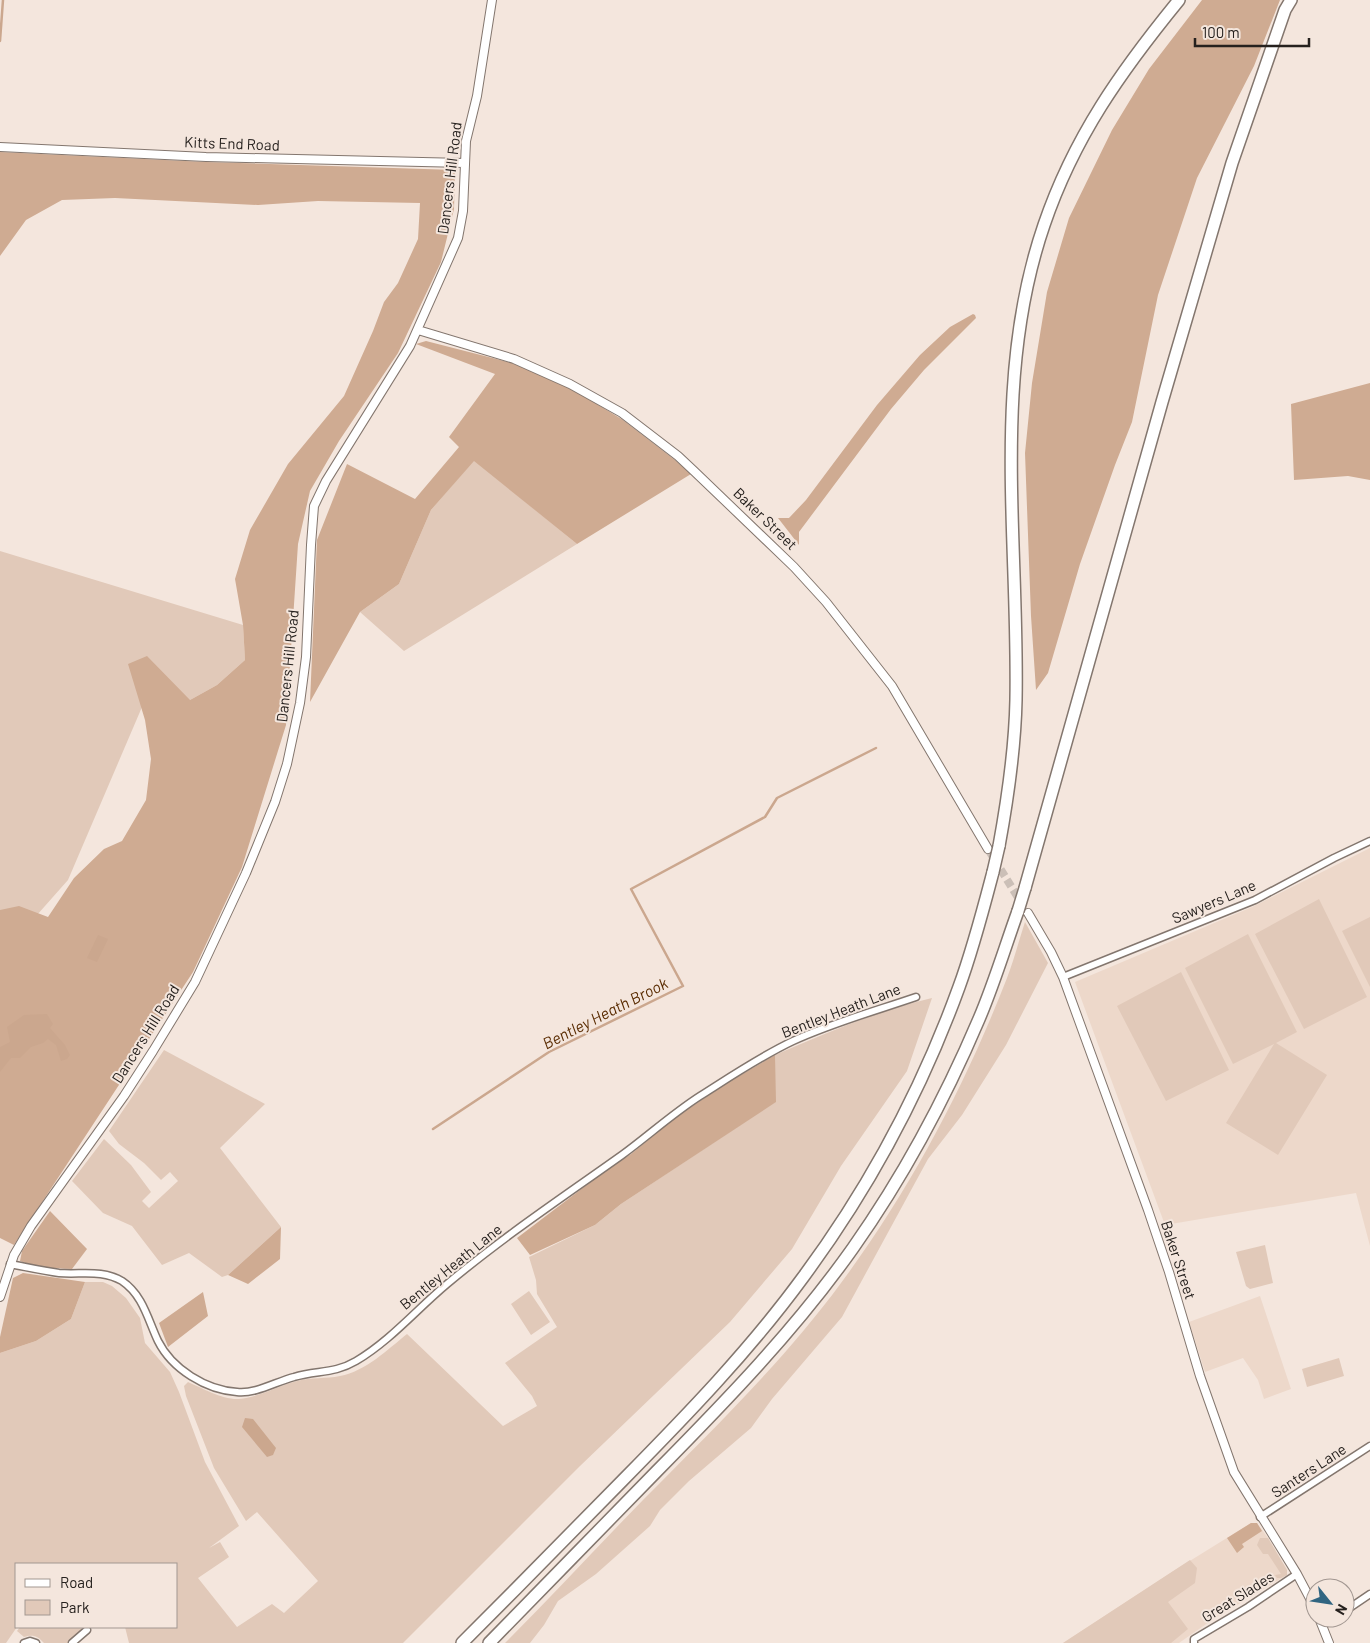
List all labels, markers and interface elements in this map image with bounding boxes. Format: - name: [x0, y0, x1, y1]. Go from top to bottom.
- scale bar: [1195, 15, 1309, 47]
- text: 100 m: [1202, 23, 1240, 41]
- street label: Dancers Hill Road: [433, 121, 465, 235]
- street label: Kitts End Road: [184, 132, 280, 154]
- street label: Baker Street: [730, 483, 801, 553]
- street label: Dancers Hill Road: [272, 609, 302, 723]
- street label: Sawyers Lane: [1169, 875, 1258, 927]
- water label: Bentley Heath Brook: [539, 973, 671, 1052]
- street label: Bentley Heath Lane: [779, 979, 903, 1041]
- street label: Dancers Hill Road: [108, 981, 183, 1086]
- street label: Baker Street: [1158, 1218, 1200, 1301]
- street label: Bentley Heath Lane: [396, 1220, 505, 1313]
- street label: Santers Lane: [1268, 1439, 1349, 1501]
- legend: [15, 1563, 178, 1628]
- street label: Great Slades: [1198, 1567, 1277, 1625]
- text: Road: [60, 1573, 93, 1591]
- north arrow: [1305, 1578, 1355, 1628]
- text: Park: [60, 1598, 90, 1616]
- text: N: [1332, 1601, 1351, 1618]

